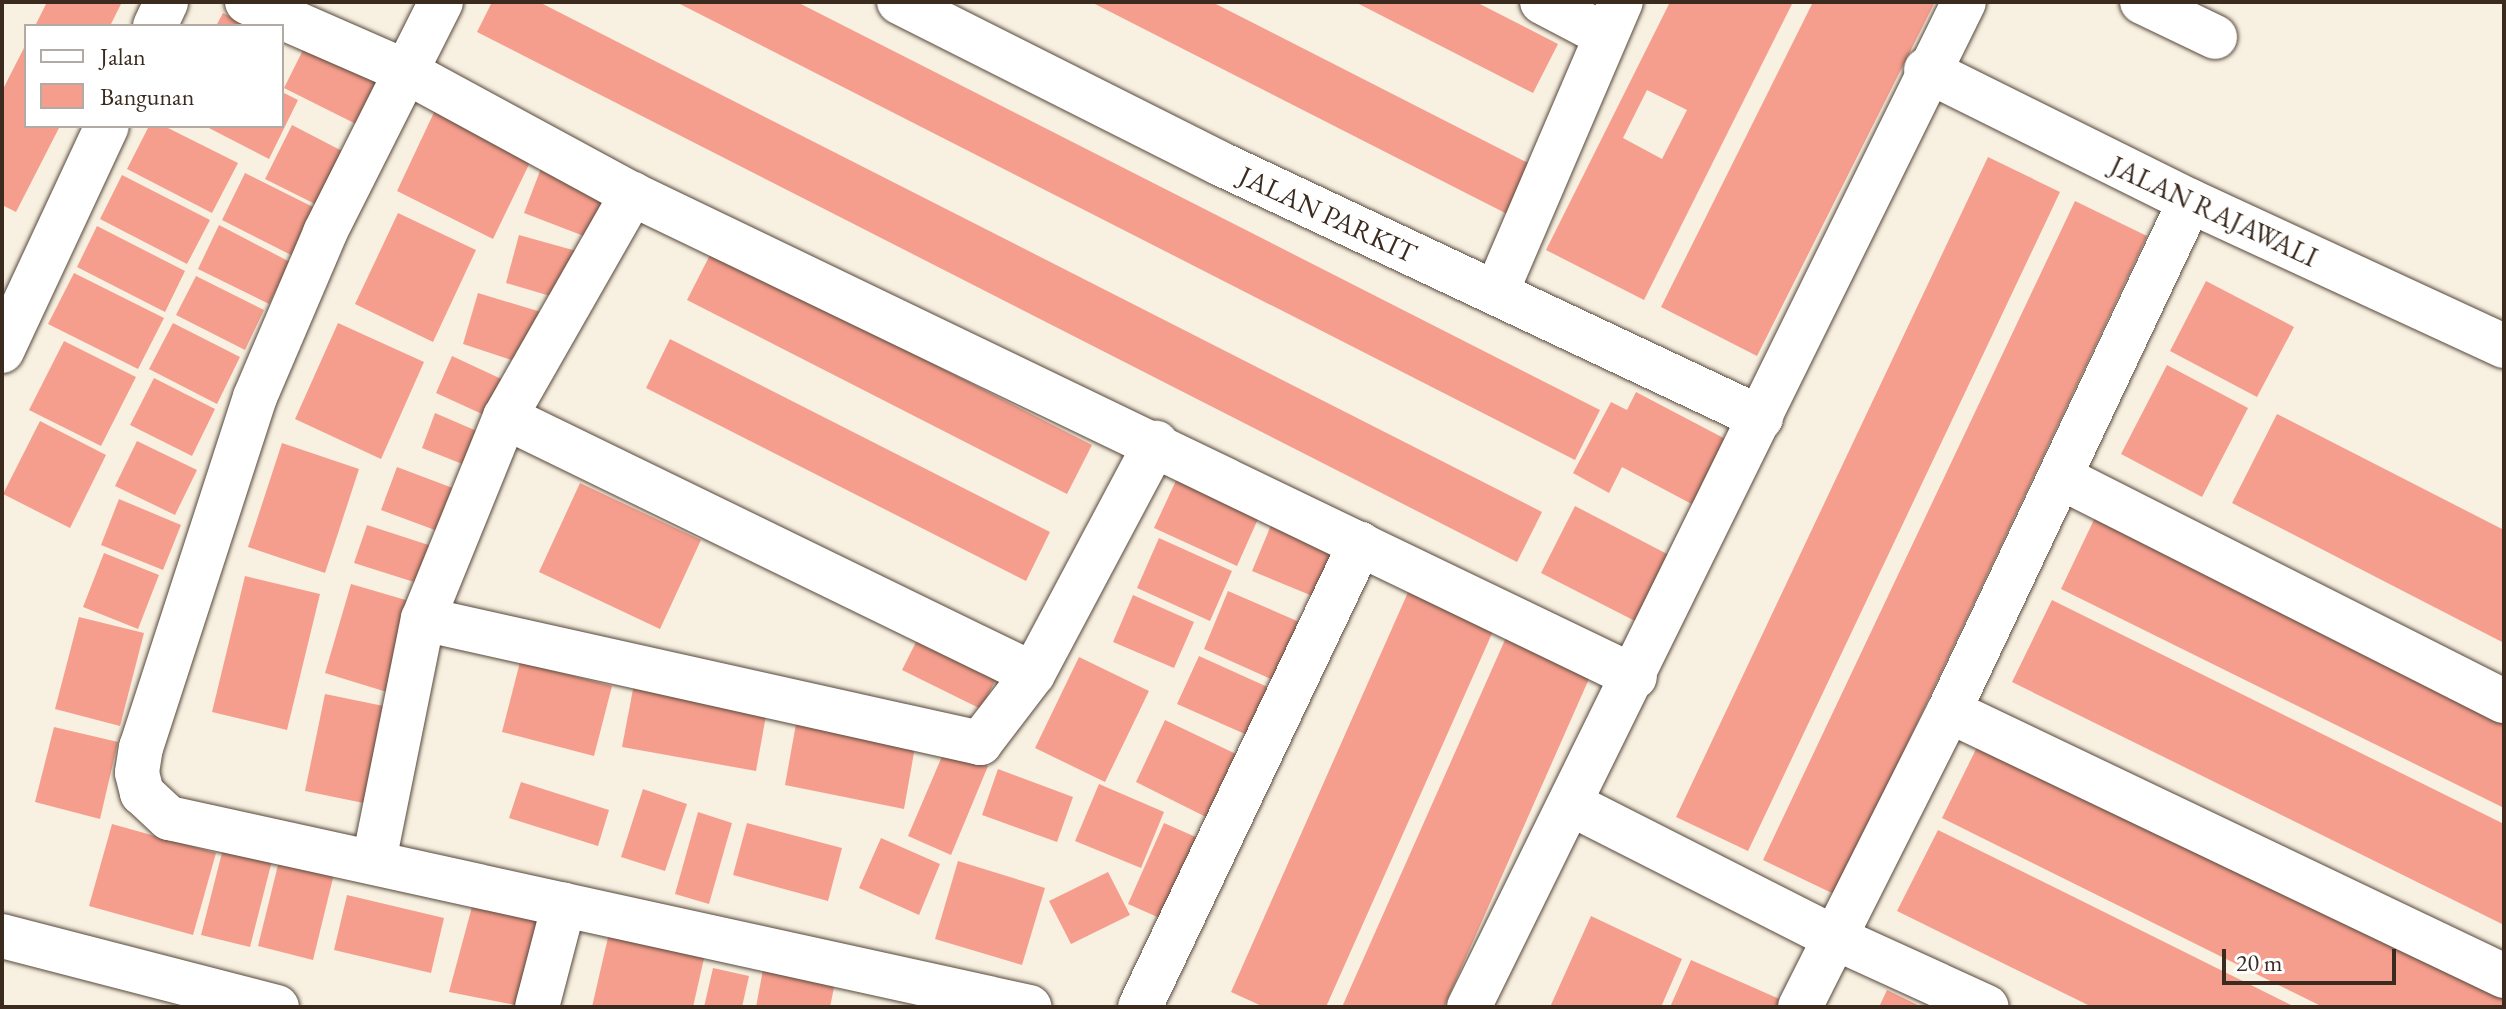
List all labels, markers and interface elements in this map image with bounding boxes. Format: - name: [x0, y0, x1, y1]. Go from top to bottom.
- legend: [24, 24, 284, 128]
- text: Jalan: [100, 41, 146, 72]
- text: Bangunan: [100, 81, 194, 112]
- street label: JALAN RAJAWALI: [2105, 148, 2323, 274]
- street label: JALAN PARKIT: [1234, 158, 1422, 270]
- scale bar: [2226, 933, 2400, 983]
- text: 20 m: [2236, 947, 2283, 978]

